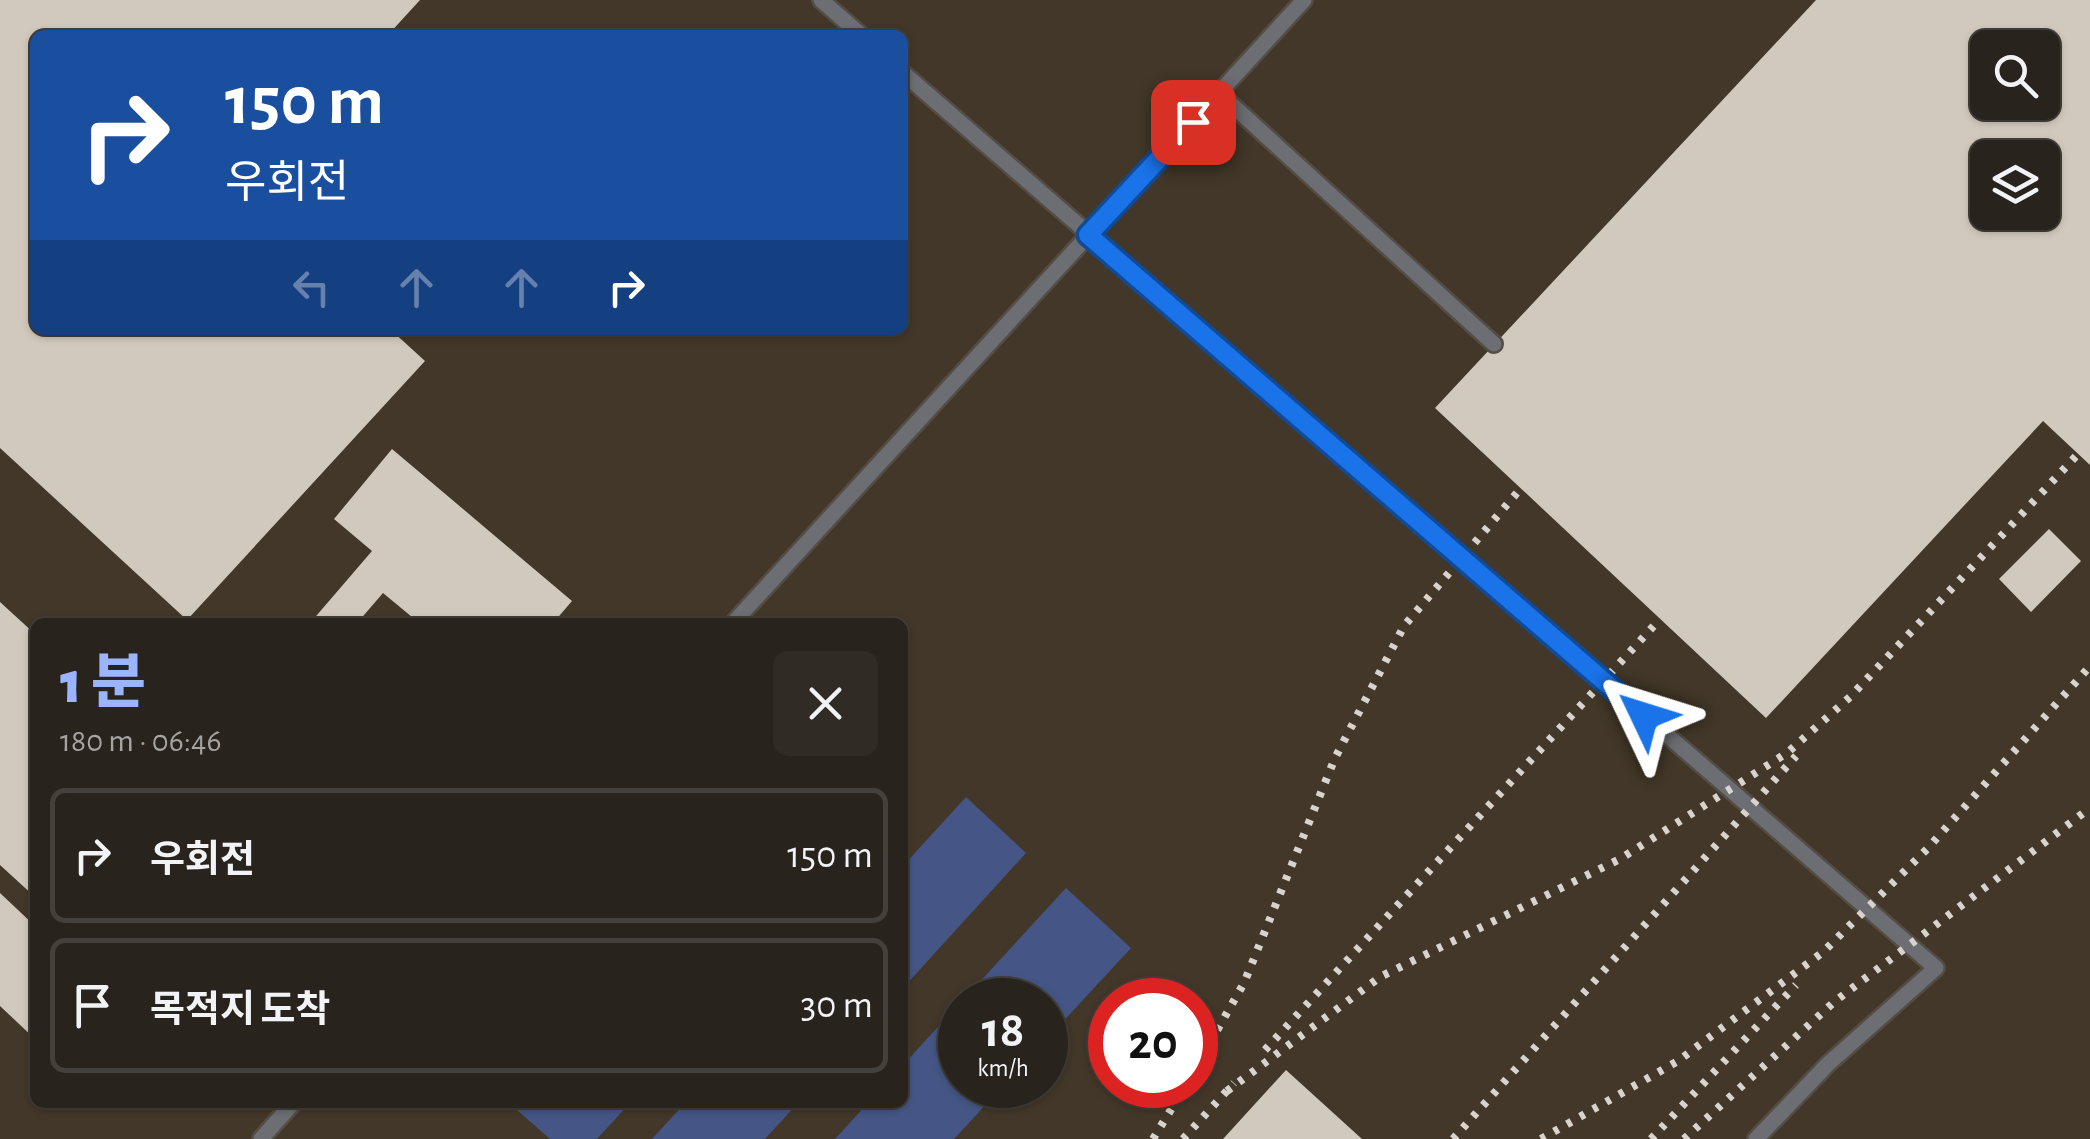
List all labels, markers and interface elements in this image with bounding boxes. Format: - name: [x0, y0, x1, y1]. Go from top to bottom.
- map controls: [1970, 30, 2060, 230]
- button: search: [1970, 30, 2060, 120]
- text: 150 m: [225, 67, 384, 137]
- icon: right: [60, 70, 190, 200]
- pin: [1151, 80, 1236, 165]
- icon: arrive: [1166, 95, 1221, 150]
- button: layers: [1970, 140, 2060, 230]
- text: 우회전: [225, 161, 349, 206]
- icon: left: [284, 260, 339, 315]
- icon: ahead: [389, 260, 444, 315]
- icon: ahead: [494, 260, 549, 315]
- icon: right: [599, 260, 654, 315]
- button: close: [773, 651, 878, 756]
- text: 1 분: [60, 654, 146, 714]
- position arrow: [1592, 664, 1696, 768]
- text: 180 m · 06:46: [60, 725, 222, 757]
- icon: right: [65, 828, 120, 883]
- text: 150 m: [787, 837, 873, 875]
- text: 우회전: [150, 842, 255, 880]
- icon: arrive: [65, 978, 120, 1033]
- speed limit sign: 20: [1088, 978, 1218, 1108]
- text: 30 m: [801, 987, 873, 1025]
- text: 목적지 도착: [150, 992, 331, 1030]
- text: 18: [982, 1006, 1024, 1056]
- text: km/h: [977, 1056, 1029, 1081]

